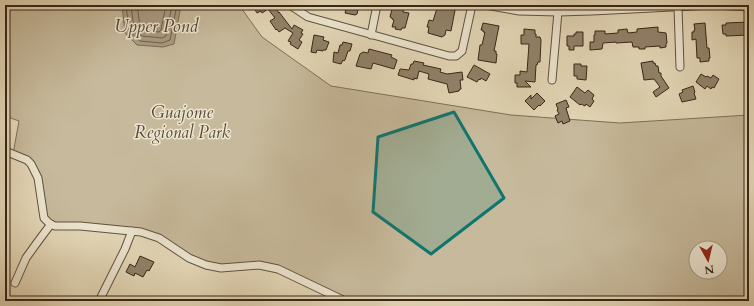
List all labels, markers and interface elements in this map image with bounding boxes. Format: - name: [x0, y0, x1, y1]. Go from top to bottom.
- water label: Upper Pond: [114, 14, 199, 39]
- park label: Guajome Regional Park: [134, 101, 230, 144]
- north arrow: [688, 240, 728, 280]
- text: N: [703, 261, 715, 278]

